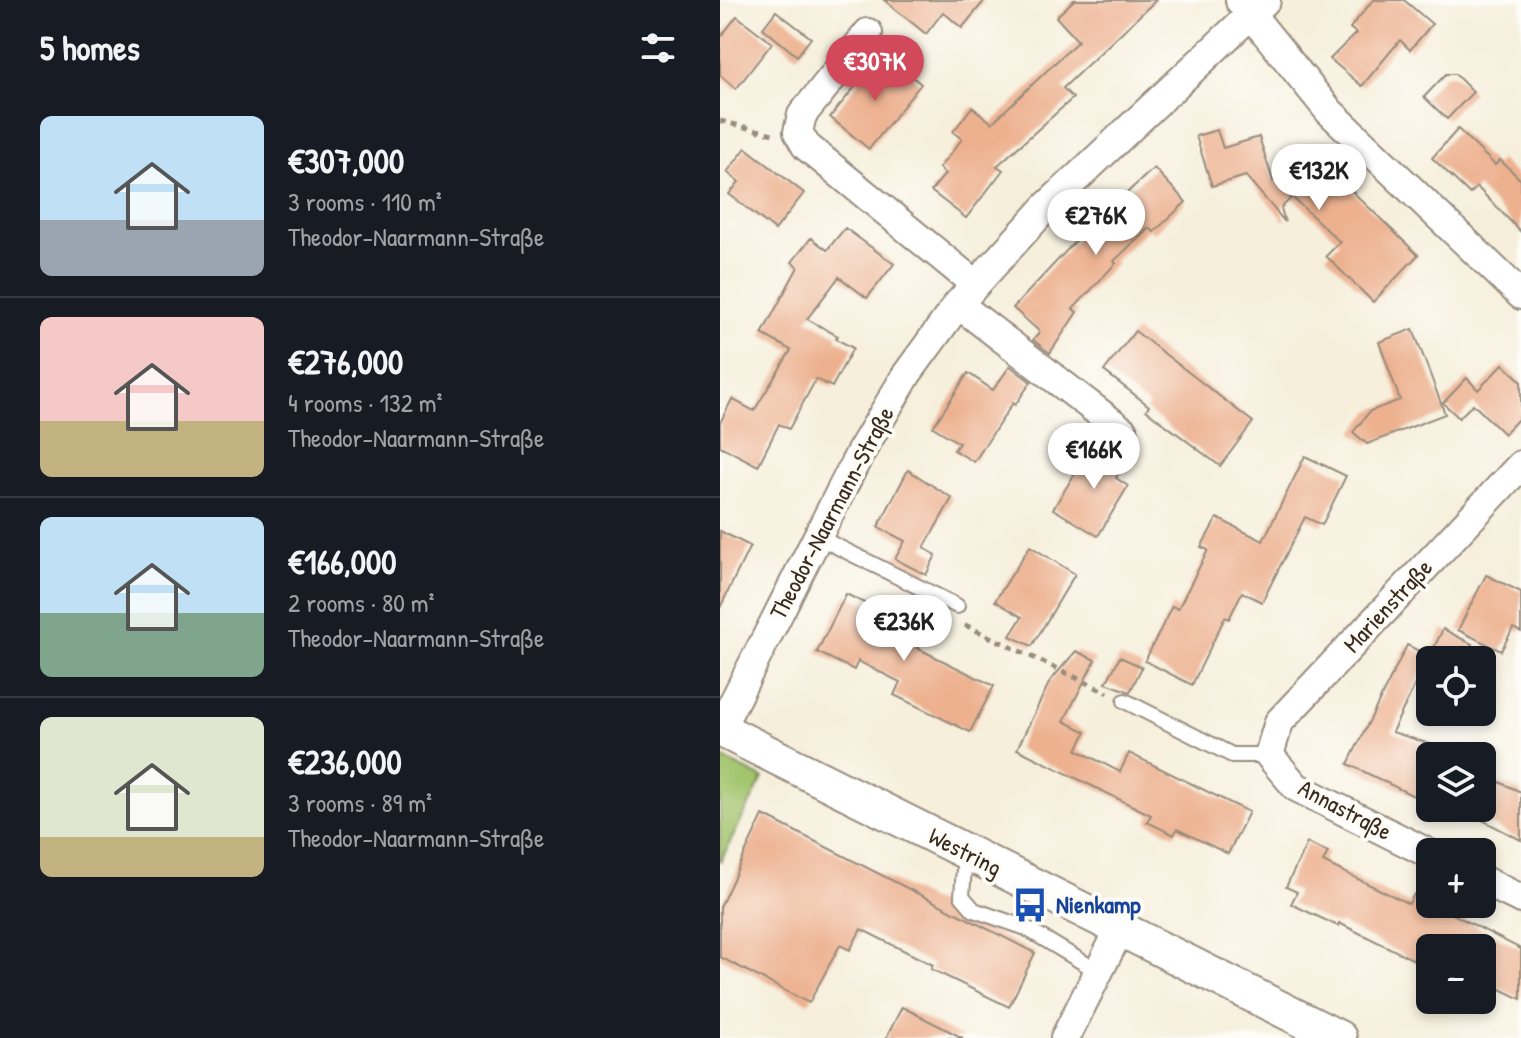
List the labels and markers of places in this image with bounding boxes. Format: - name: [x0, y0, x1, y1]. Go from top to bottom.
- pin: €307K: [819, 35, 931, 103]
- pin: €132K: [1263, 144, 1375, 212]
- pin: €276K: [1040, 189, 1152, 257]
- pin: €166K: [1038, 423, 1150, 491]
- pin: €236K: [848, 595, 960, 663]
- bus stop icon: Nienkamp: [1011, 886, 1049, 924]
- place label: Nienkamp: [1056, 888, 1141, 921]

